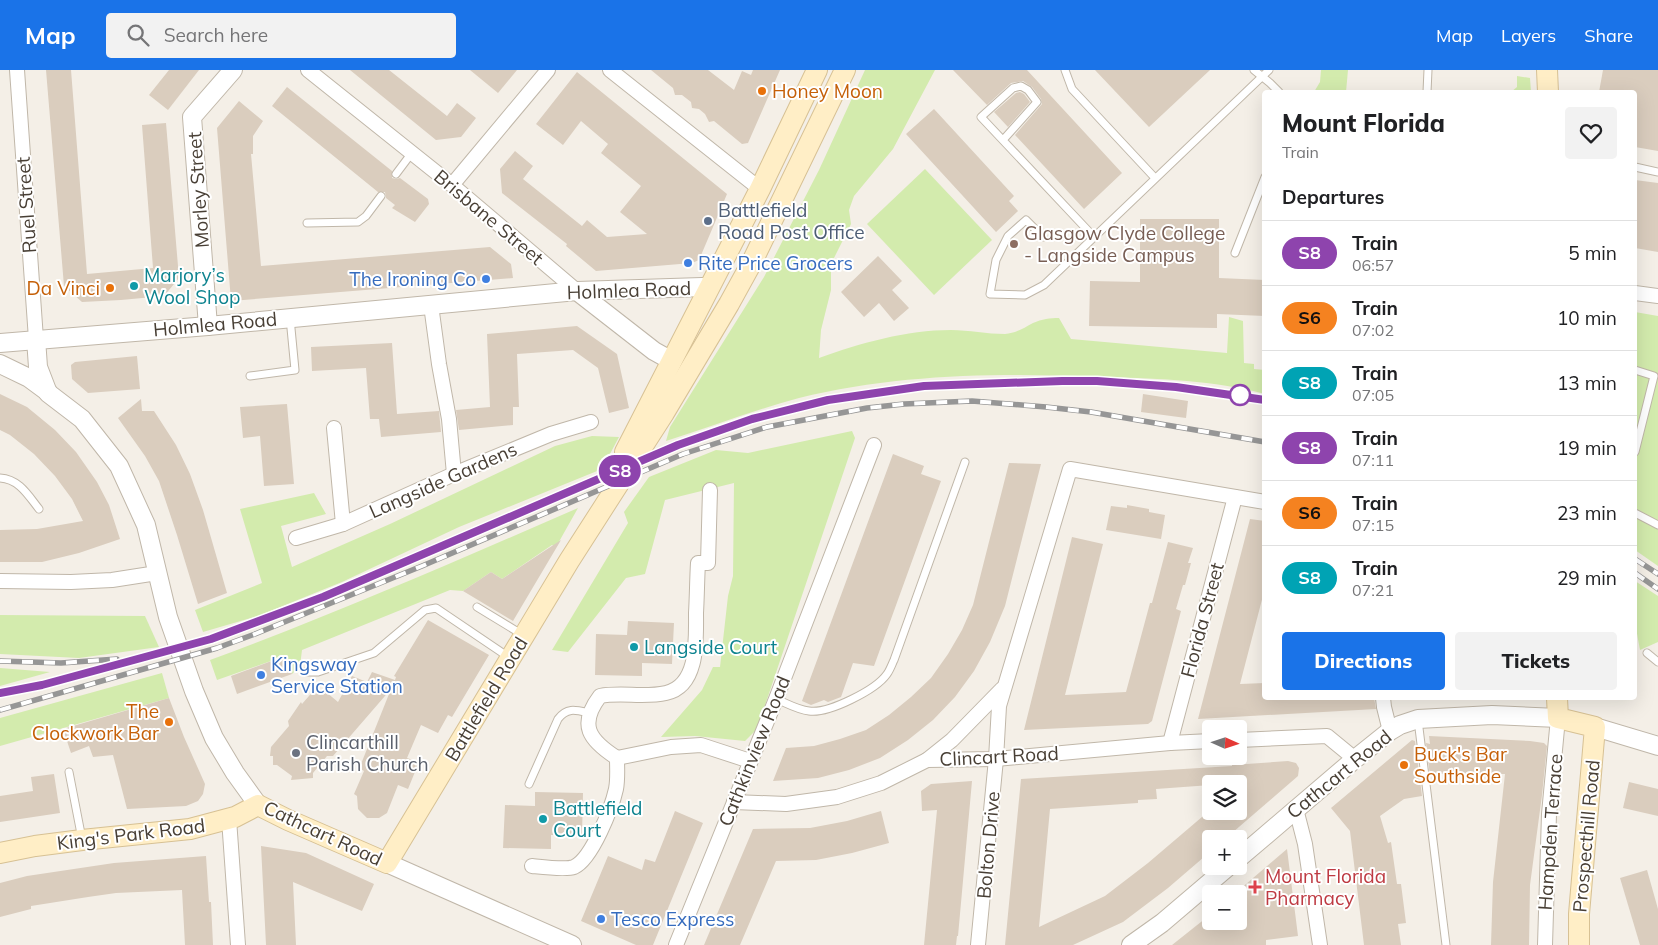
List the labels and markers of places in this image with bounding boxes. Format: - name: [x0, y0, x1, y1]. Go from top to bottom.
- place label: Honey Moon: [772, 79, 883, 103]
- marker: Honey Moon: [756, 85, 768, 97]
- place label: Battlefield Road Post Office: [718, 198, 865, 244]
- marker: Battlefield Road Post Office: [702, 215, 714, 227]
- place label: Glasgow Clyde College - Langside Campus: [1024, 221, 1225, 267]
- marker: Glasgow Clyde College - Langside Campus: [1008, 238, 1020, 250]
- place label: Rite Price Grocers: [698, 251, 853, 275]
- marker: Rite Price Grocers: [682, 257, 694, 269]
- place label: Marjory’s Wool Shop: [144, 263, 240, 309]
- place label: The Ironing Co: [349, 267, 476, 291]
- marker: The Ironing Co: [480, 273, 492, 285]
- place label: Da Vinci: [27, 276, 100, 300]
- marker: Marjory’s Wool Shop: [128, 280, 140, 292]
- marker: Da Vinci: [104, 282, 116, 294]
- unlabelled marker: [1229, 384, 1251, 406]
- place label: Langside Court: [644, 635, 778, 659]
- marker: Langside Court: [628, 641, 640, 653]
- place label: Kingsway Service Station: [271, 652, 403, 698]
- marker: Kingsway Service Station: [255, 669, 267, 681]
- place label: The Clockwork Bar: [32, 699, 159, 745]
- marker: The Clockwork Bar: [163, 716, 175, 728]
- place label: Clincarthill Parish Church: [306, 730, 429, 776]
- place label: Buck's Bar Southside: [1414, 742, 1507, 788]
- marker: Clincarthill Parish Church: [290, 747, 302, 759]
- marker: Buck's Bar Southside: [1398, 759, 1410, 771]
- place label: Battlefield Court: [553, 796, 642, 842]
- marker: Battlefield Court: [537, 813, 549, 825]
- place label: Mount Florida Pharmacy: [1265, 864, 1386, 910]
- marker: Mount Florida Pharmacy: [1249, 881, 1261, 893]
- place label: Tesco Express: [611, 907, 735, 931]
- marker: Tesco Express: [595, 913, 607, 925]

